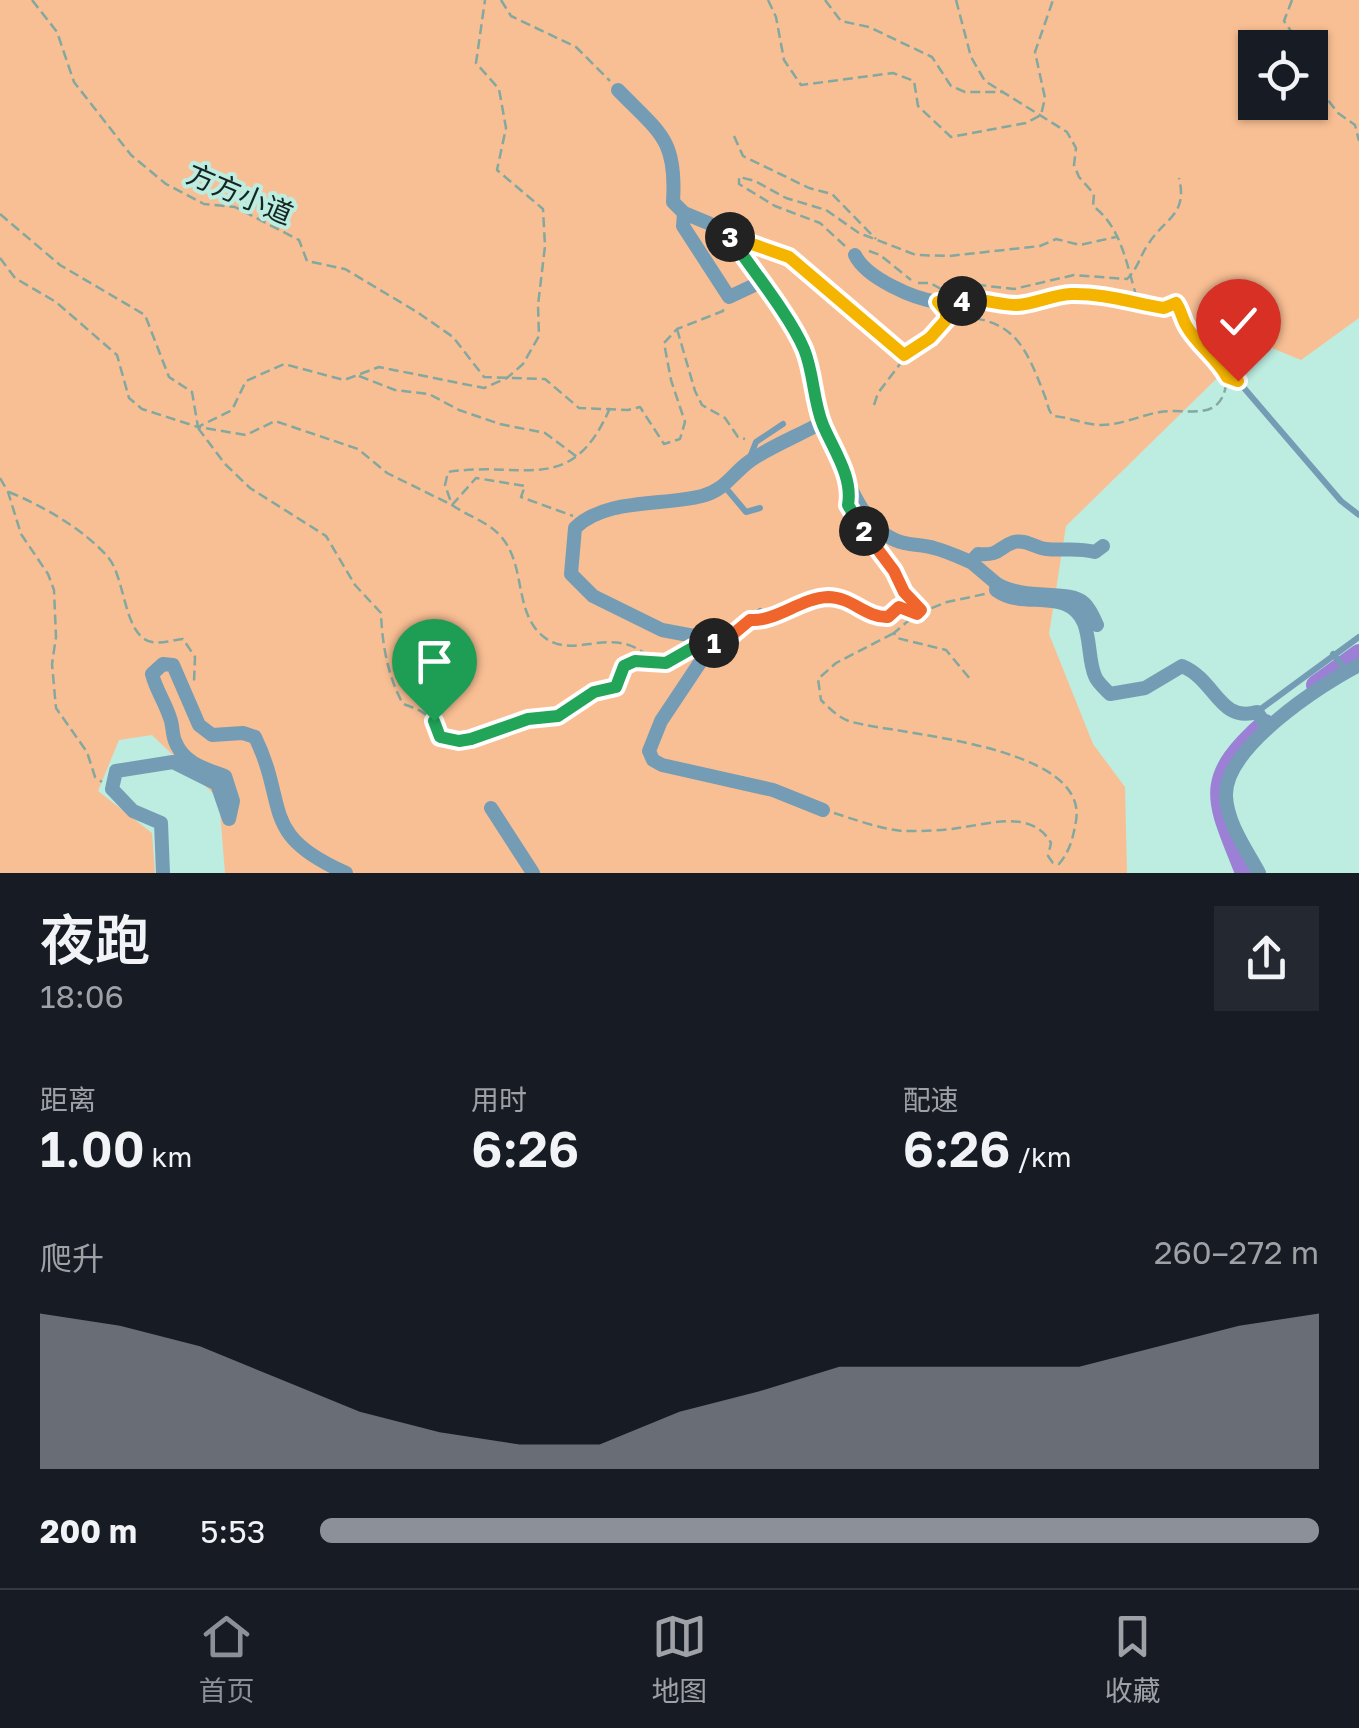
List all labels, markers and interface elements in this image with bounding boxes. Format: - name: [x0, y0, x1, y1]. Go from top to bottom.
- map controls: [1238, 30, 1328, 120]
- button: locate: [1238, 30, 1328, 120]
- street label: 方方小道: [182, 156, 298, 231]
- pin: 3: [705, 212, 755, 262]
- text: 3: [721, 220, 739, 253]
- pin: 4: [937, 276, 987, 326]
- pin: [1196, 279, 1281, 382]
- text: 4: [953, 284, 971, 317]
- icon: check: [1211, 294, 1266, 349]
- pin: 2: [839, 506, 889, 556]
- text: 2: [855, 514, 873, 547]
- pin: 1: [689, 618, 739, 668]
- pin: [392, 619, 477, 722]
- text: 1: [707, 626, 721, 659]
- icon: arrive: [407, 634, 462, 689]
- text: 夜跑: [40, 906, 150, 972]
- button: share: [1214, 906, 1319, 1011]
- text: 18:06: [40, 977, 124, 1015]
- text: 距离: [40, 1083, 96, 1116]
- text: 用时: [471, 1083, 527, 1116]
- text: 配速: [903, 1083, 959, 1116]
- text: 1.00: [40, 1118, 145, 1178]
- text: 6:26: [471, 1118, 579, 1178]
- text: 6:26: [903, 1118, 1011, 1178]
- text: km: [145, 1140, 192, 1173]
- text: /km: [1011, 1140, 1072, 1173]
- text: 260–272 m: [1154, 1233, 1319, 1271]
- text: 爬升: [40, 1239, 104, 1277]
- text: 200 m: [40, 1512, 137, 1550]
- text: 5:53: [200, 1512, 265, 1550]
- tab: 首页: [198, 1609, 255, 1709]
- tab: 地图: [651, 1609, 708, 1709]
- tab: 收藏: [1104, 1609, 1161, 1709]

